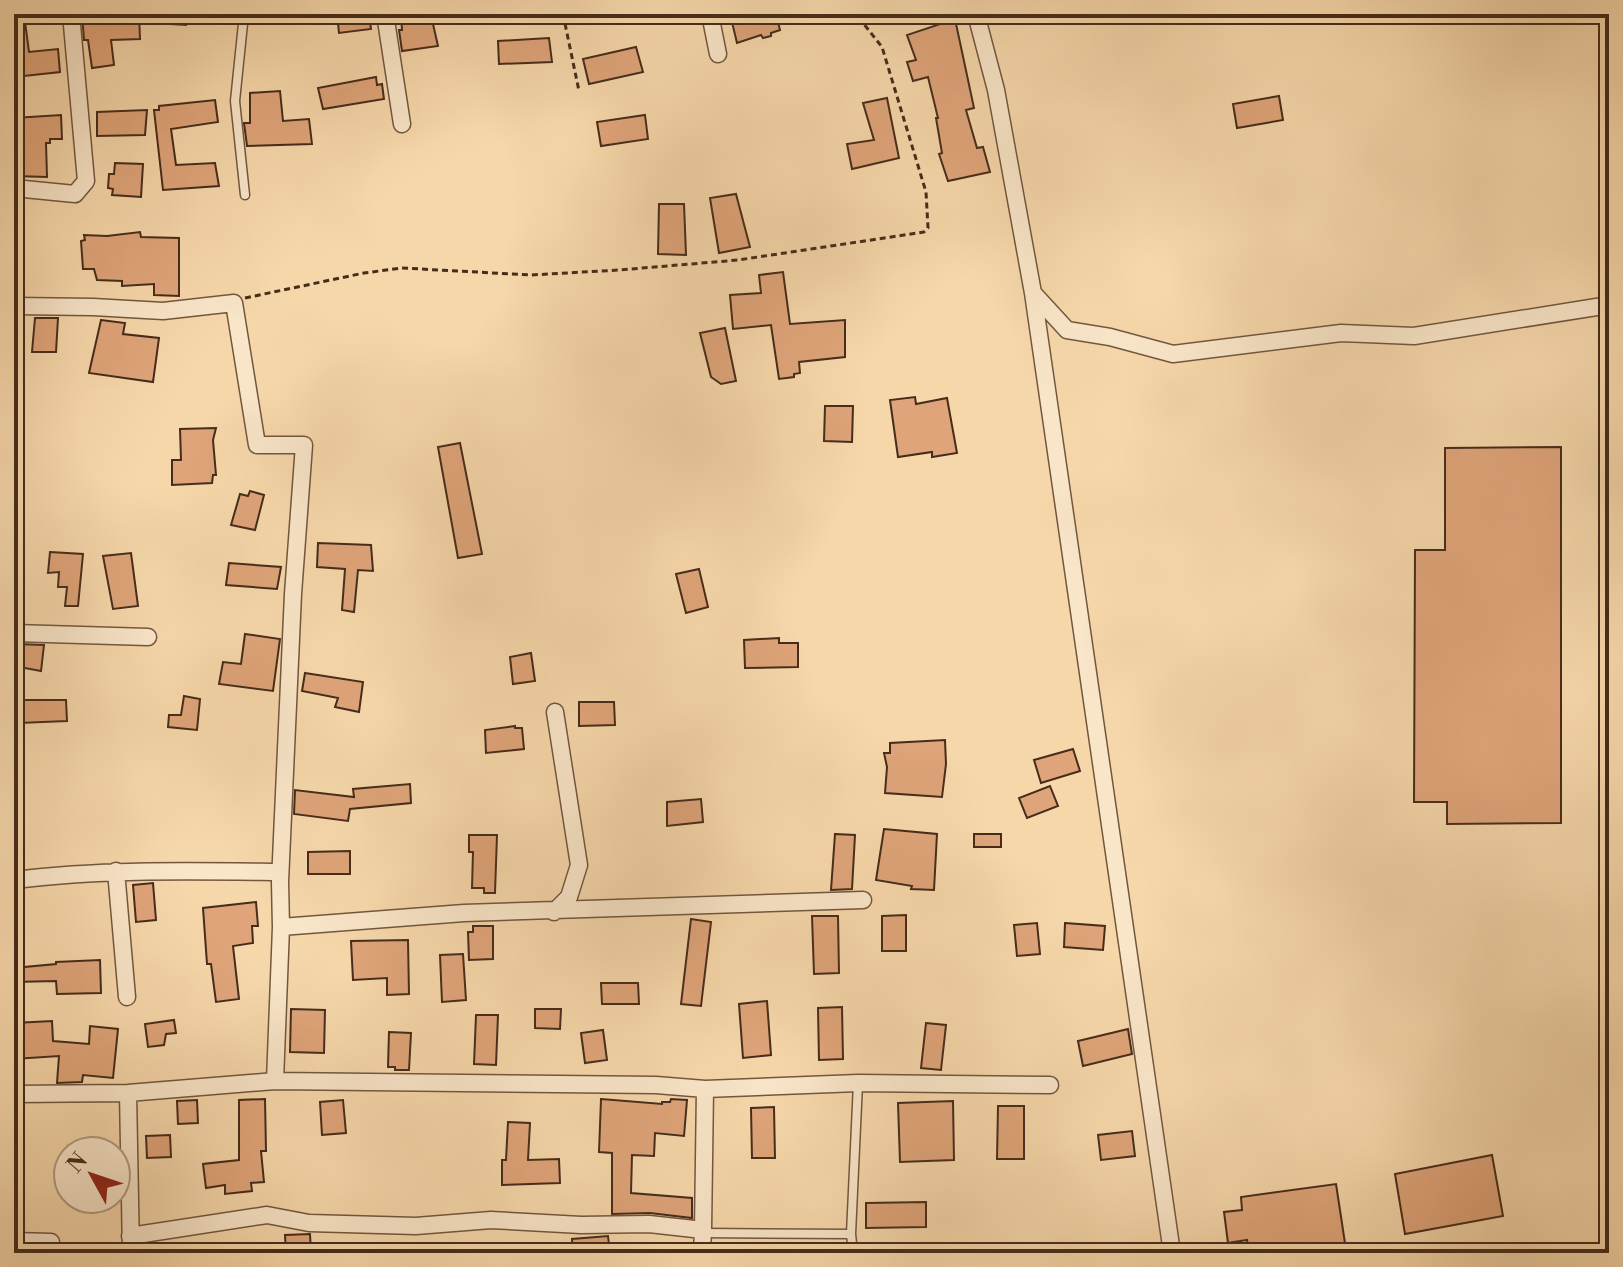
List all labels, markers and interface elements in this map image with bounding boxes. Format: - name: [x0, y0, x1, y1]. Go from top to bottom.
- north arrow: [52, 1135, 132, 1215]
- text: N: [62, 1147, 94, 1178]

